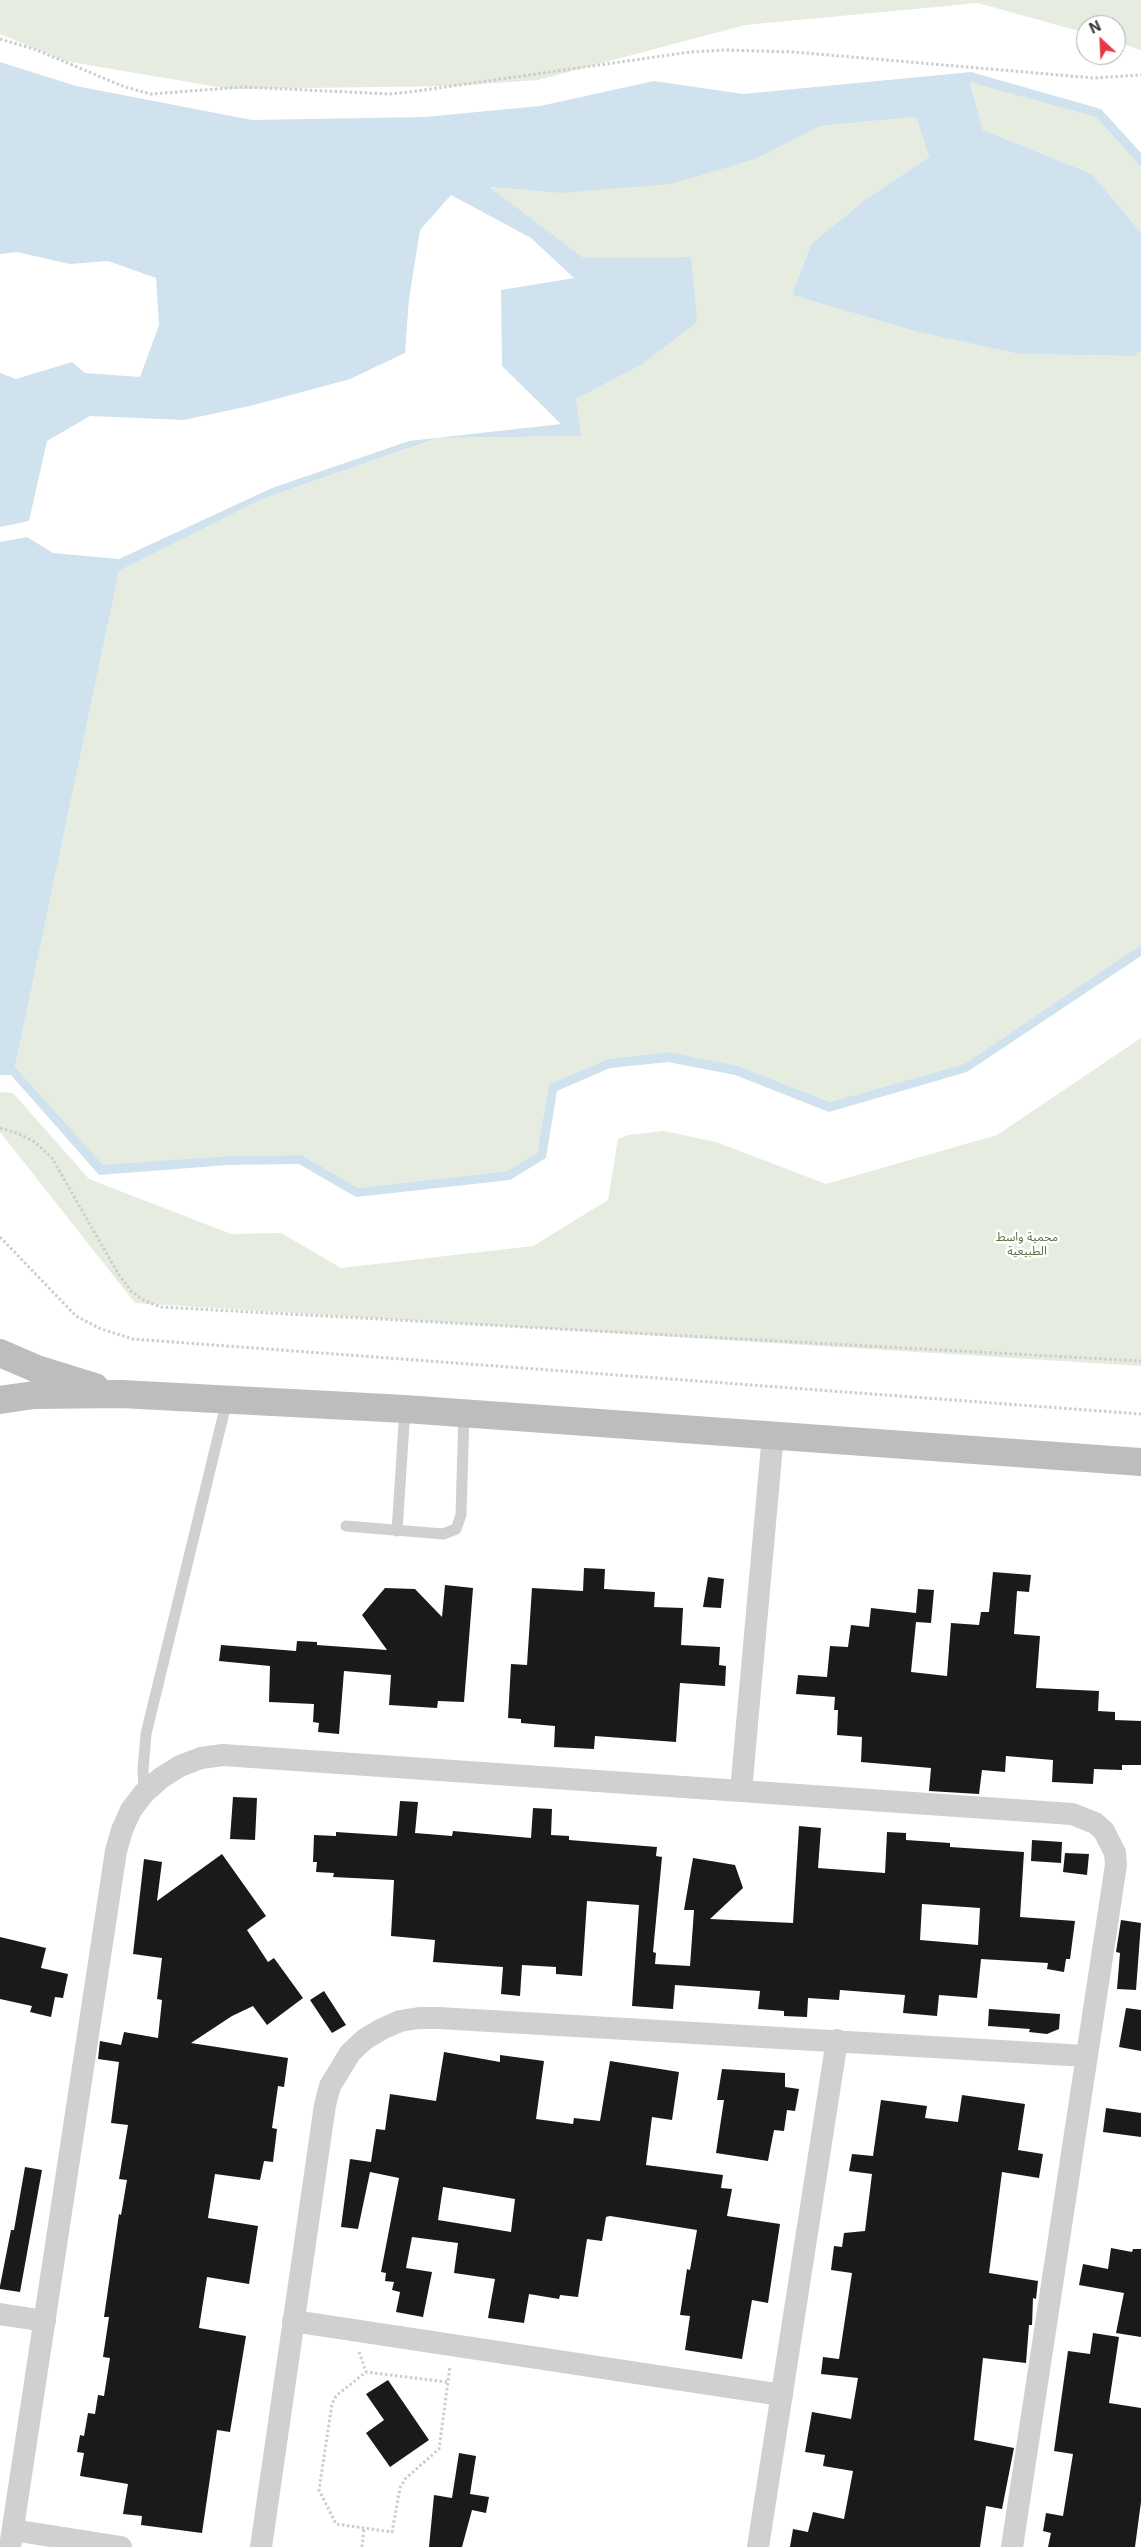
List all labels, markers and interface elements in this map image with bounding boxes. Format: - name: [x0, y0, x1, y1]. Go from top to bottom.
- north arrow: [1076, 15, 1126, 65]
- text: N: [1086, 17, 1103, 37]
- park label: محمية واسط الطبيعية: [996, 1230, 1058, 1258]

